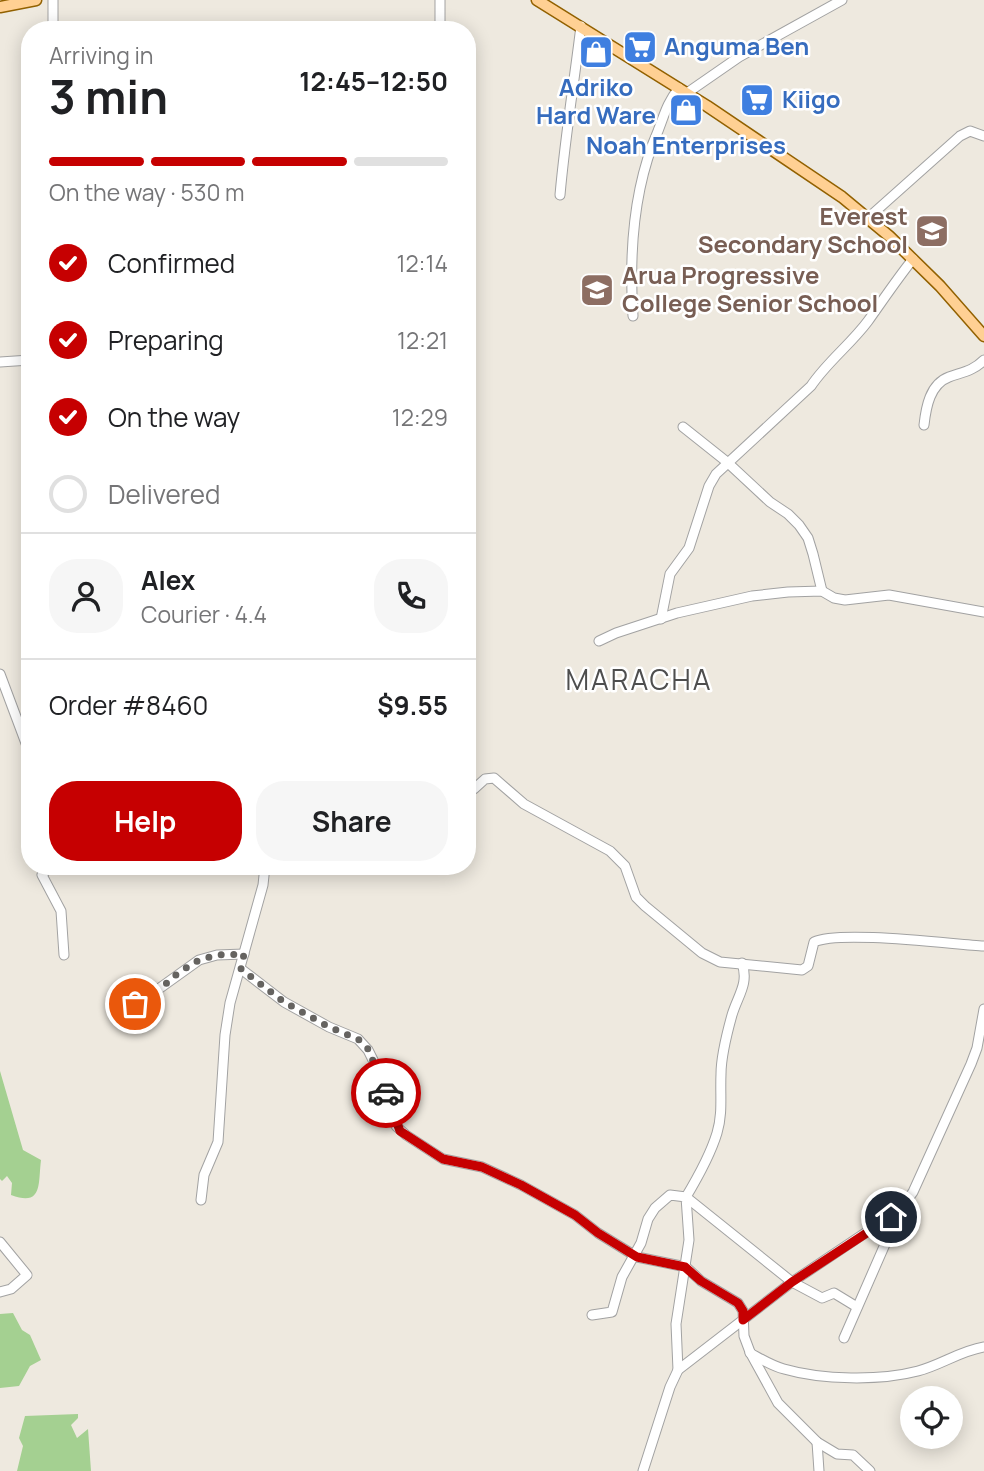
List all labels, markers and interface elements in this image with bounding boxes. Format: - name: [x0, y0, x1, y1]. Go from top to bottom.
- supermarket icon: Anguma Ben: [621, 28, 659, 66]
- place label: Anguma Ben: [664, 29, 809, 62]
- shop icon: Adriko Hard Ware: [577, 33, 615, 71]
- text: Arriving in: [49, 39, 154, 71]
- text: 12:45–12:50: [299, 63, 448, 99]
- text: 3 min: [49, 65, 168, 128]
- place label: Adriko Hard Ware: [536, 70, 656, 131]
- supermarket icon: Kiigo: [738, 81, 776, 119]
- place label: Kiigo: [782, 82, 841, 115]
- shop icon: Noah Enterprises: [667, 91, 705, 129]
- place label: Noah Enterprises: [586, 128, 786, 161]
- text: On the way · 530 m: [49, 176, 245, 208]
- place label: Everest Secondary School: [698, 199, 908, 260]
- school or university icon: Everest Secondary School: [913, 212, 951, 250]
- icon: check: [49, 244, 87, 282]
- text: Confirmed: [108, 245, 235, 281]
- text: 12:14: [397, 247, 448, 279]
- place label: Arua Progressive College Senior School: [622, 258, 878, 319]
- school or university icon: Arua Progressive College Senior School: [578, 271, 616, 309]
- icon: check: [49, 321, 87, 359]
- text: Preparing: [108, 322, 224, 358]
- text: 12:21: [397, 324, 448, 356]
- icon: check: [49, 398, 87, 436]
- text: On the way: [108, 399, 240, 435]
- text: 12:29: [392, 401, 448, 433]
- text: Delivered: [108, 476, 220, 512]
- button: person: [49, 559, 123, 633]
- button: phone: [374, 559, 448, 633]
- text: Alex: [141, 562, 195, 598]
- text: Courier · 4.4: [141, 598, 267, 630]
- district label: MARACHA: [565, 660, 713, 698]
- text: Order #8460: [49, 687, 208, 723]
- text: $9.55: [377, 687, 448, 723]
- button: Help: [49, 781, 242, 861]
- button: Share: [256, 781, 448, 861]
- pin: [105, 974, 165, 1034]
- icon: bag: [116, 985, 154, 1023]
- courier: [351, 1058, 421, 1128]
- icon: car: [367, 1074, 405, 1112]
- pin: [861, 1187, 921, 1247]
- icon: home: [872, 1198, 910, 1236]
- map controls: [900, 1386, 963, 1449]
- button: locate: [900, 1386, 963, 1449]

